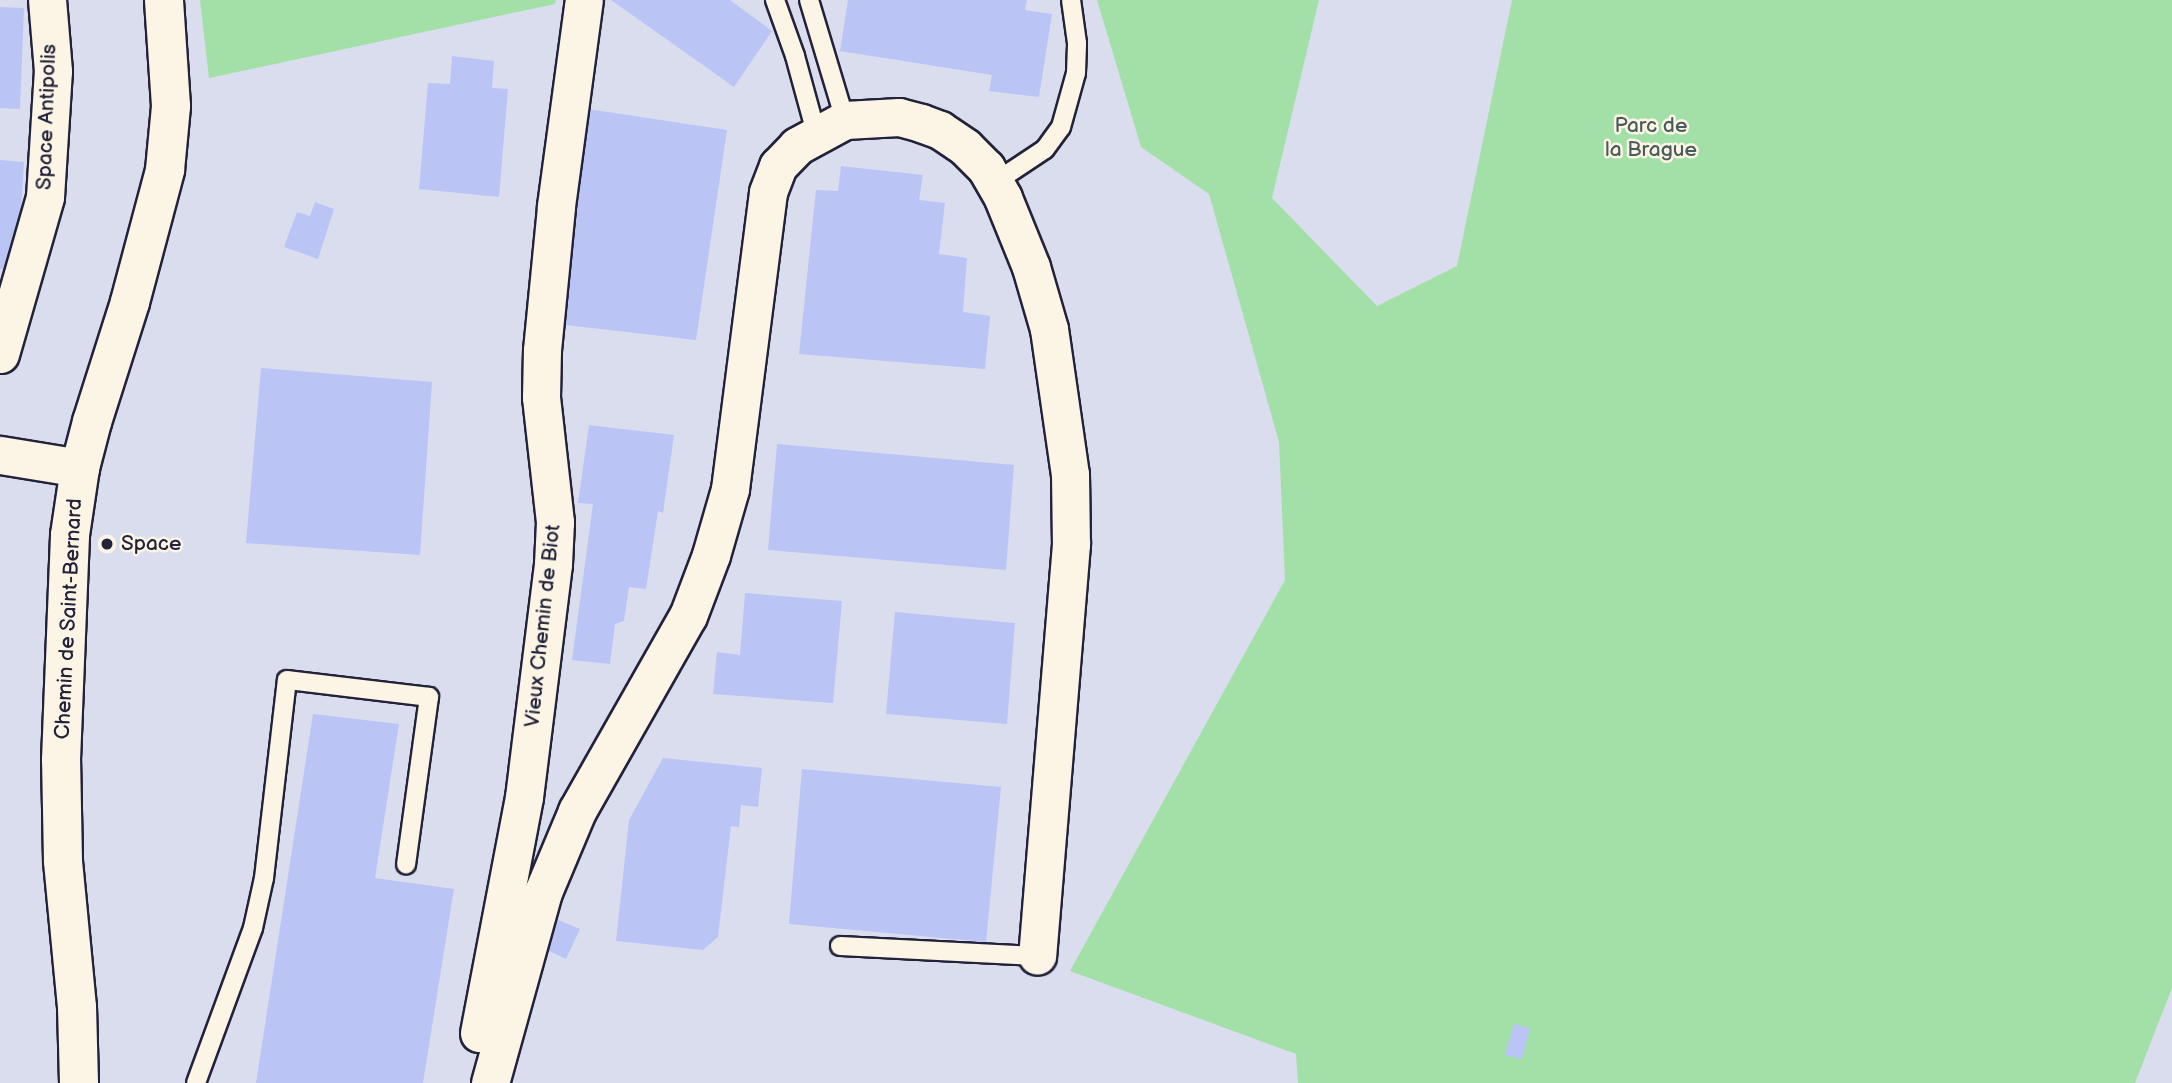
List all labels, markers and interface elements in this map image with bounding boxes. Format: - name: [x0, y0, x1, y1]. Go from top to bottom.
- street label: Space Antipolis: [32, 44, 62, 190]
- park label: Parc de la Brague: [1605, 113, 1697, 163]
- street label: Chemin de Saint-Bernard: [50, 498, 88, 740]
- street label: Vieux Chemin de Biot: [520, 523, 566, 729]
- place label: Space: [121, 531, 181, 557]
- marker: Space: [99, 536, 115, 552]

